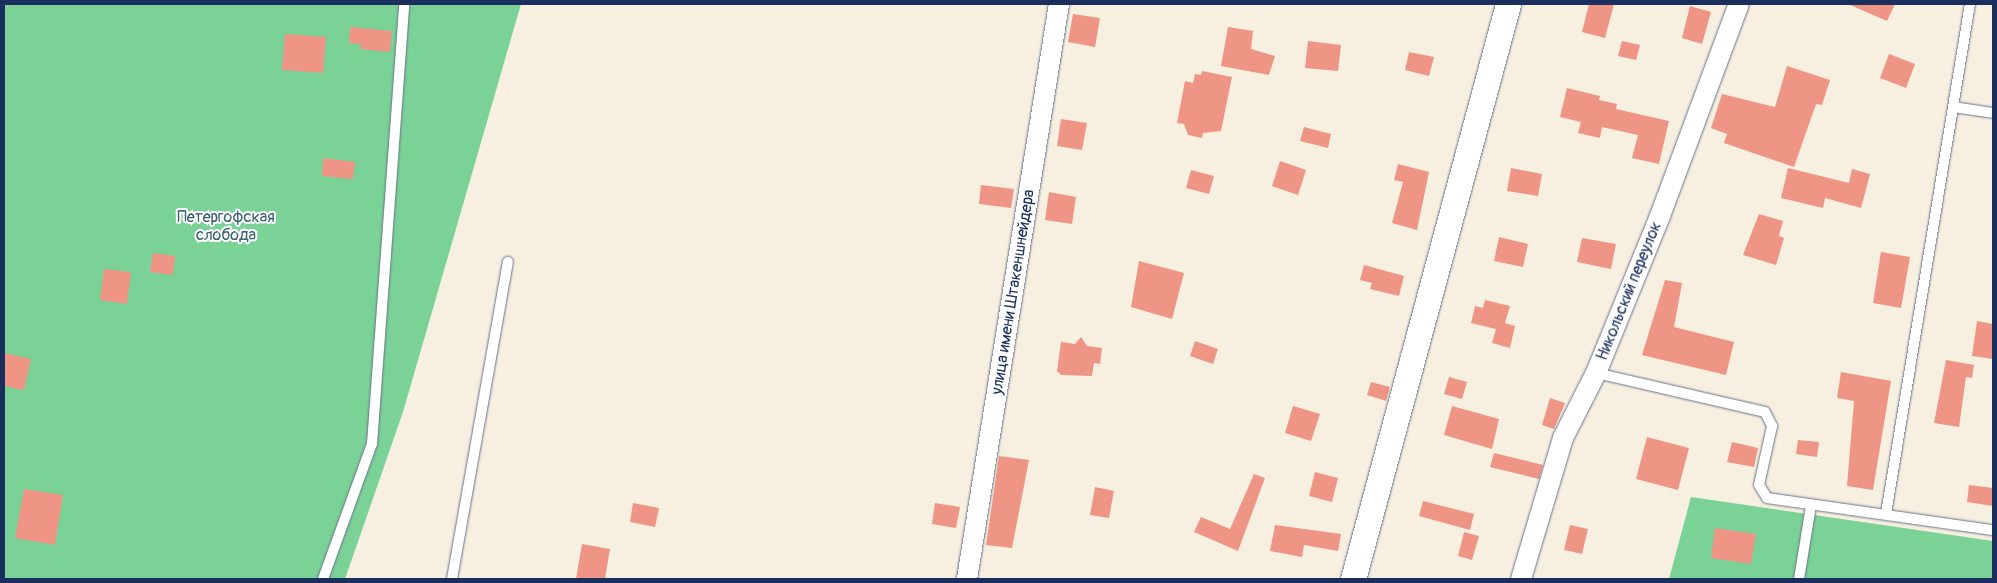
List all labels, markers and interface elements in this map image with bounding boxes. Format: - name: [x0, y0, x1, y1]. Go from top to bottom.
- street label: улица имени Штакеншнейдера: [987, 188, 1039, 396]
- park label: Петергофская слобода: [177, 207, 275, 245]
- street label: Никольский переулок: [1592, 219, 1666, 363]

